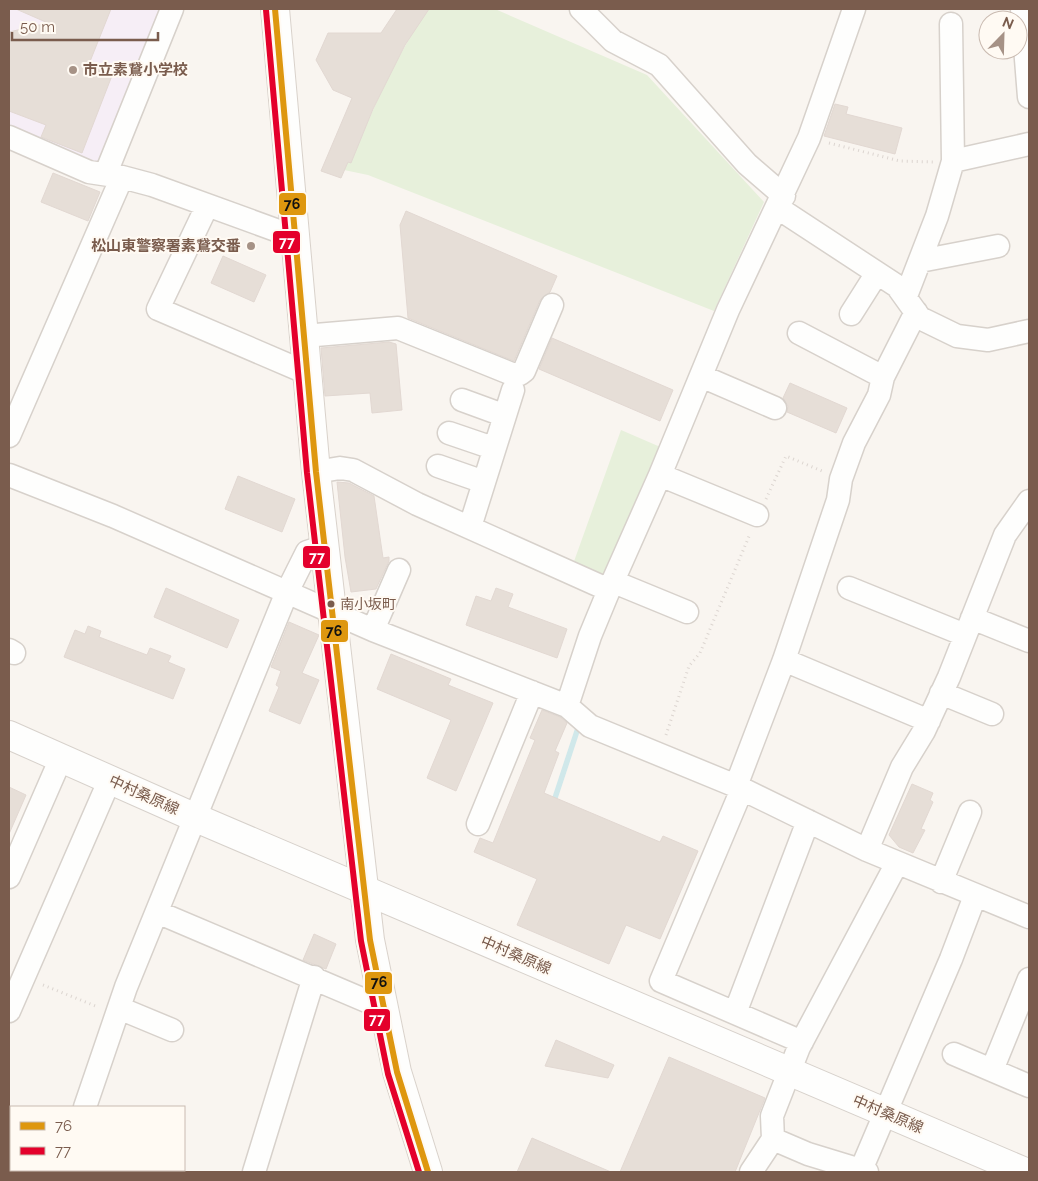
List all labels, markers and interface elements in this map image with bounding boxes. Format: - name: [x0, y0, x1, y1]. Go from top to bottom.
- scale bar: [12, 10, 159, 42]
- north arrow: [978, 10, 1028, 60]
- text: N: [1000, 14, 1016, 32]
- text: 50 m: [20, 18, 55, 36]
- place label: 市立素鵞小学校: [83, 61, 188, 79]
- marker: 市立素鵞小学校: [67, 64, 79, 76]
- line badge: 76: [278, 192, 307, 216]
- text: 76: [284, 196, 300, 212]
- line badge: 77: [272, 230, 301, 254]
- text: 77: [279, 234, 295, 250]
- place label: 松山東警察署素鵞交番: [91, 237, 241, 255]
- marker: 松山東警察署素鵞交番: [245, 240, 257, 252]
- line badge: 77: [302, 545, 331, 569]
- text: 77: [309, 549, 325, 565]
- place label: 南小坂町: [340, 596, 396, 612]
- marker: 南小坂町: [326, 599, 336, 609]
- line badge: 76: [320, 619, 349, 643]
- text: 76: [326, 623, 342, 639]
- street label: 中村桑原線: [106, 772, 182, 818]
- street label: 中村桑原線: [478, 932, 554, 978]
- line badge: 76: [364, 971, 393, 995]
- text: 76: [371, 974, 387, 990]
- line badge: 77: [363, 1008, 391, 1032]
- text: 77: [369, 1011, 385, 1027]
- street label: 中村桑原線: [850, 1091, 926, 1137]
- legend: [10, 1106, 185, 1171]
- text: 76: [55, 1117, 72, 1135]
- text: 77: [55, 1142, 71, 1160]

